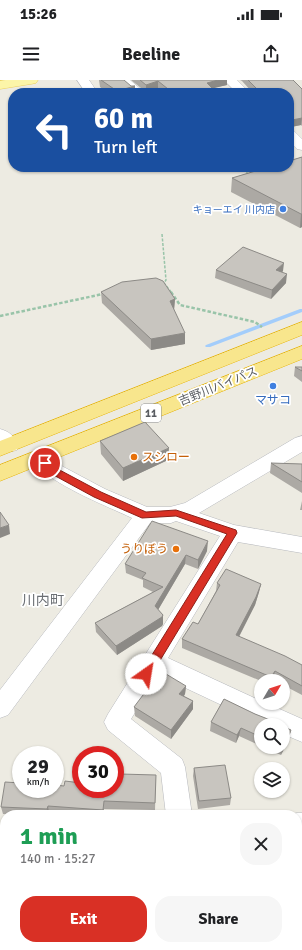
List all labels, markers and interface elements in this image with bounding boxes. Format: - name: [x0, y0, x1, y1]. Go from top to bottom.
- text: 15:26: [20, 5, 57, 23]
- icon: menu: [20, 43, 42, 65]
- text: Beeline: [122, 43, 180, 65]
- icon: share: [260, 43, 282, 65]
- text: 60 m: [94, 102, 153, 136]
- icon: left: [28, 104, 80, 156]
- text: Turn left: [94, 136, 157, 158]
- place label: キョーエイ 川内店: [193, 204, 275, 216]
- marker: キョーエイ 川内店: [278, 204, 288, 214]
- street label: 吉野川バイパス: [177, 364, 260, 409]
- marker: マサコ: [268, 381, 278, 391]
- place label: マサコ: [255, 393, 291, 408]
- road number: 11: [141, 404, 161, 422]
- pin: [28, 446, 62, 480]
- place label: スシロー: [142, 450, 190, 465]
- icon: arrive: [34, 452, 56, 474]
- marker: スシロー: [129, 452, 139, 462]
- place label: うりぼう: [120, 542, 168, 557]
- marker: うりぼう: [171, 544, 181, 554]
- district label: 川内町: [22, 592, 64, 609]
- position arrow: [125, 653, 167, 695]
- north arrow: [254, 674, 290, 710]
- map controls: [254, 674, 290, 798]
- button: search: [254, 718, 290, 754]
- speed limit sign: 30: [72, 746, 124, 798]
- text: 29: [27, 754, 49, 779]
- button: layers: [254, 762, 290, 798]
- text: km/h: [27, 776, 49, 788]
- text: 1 min: [20, 821, 78, 851]
- button: close: [240, 823, 282, 865]
- text: 140 m · 15:27: [20, 851, 96, 867]
- button: Exit: [20, 896, 147, 942]
- button: Share: [155, 896, 282, 942]

